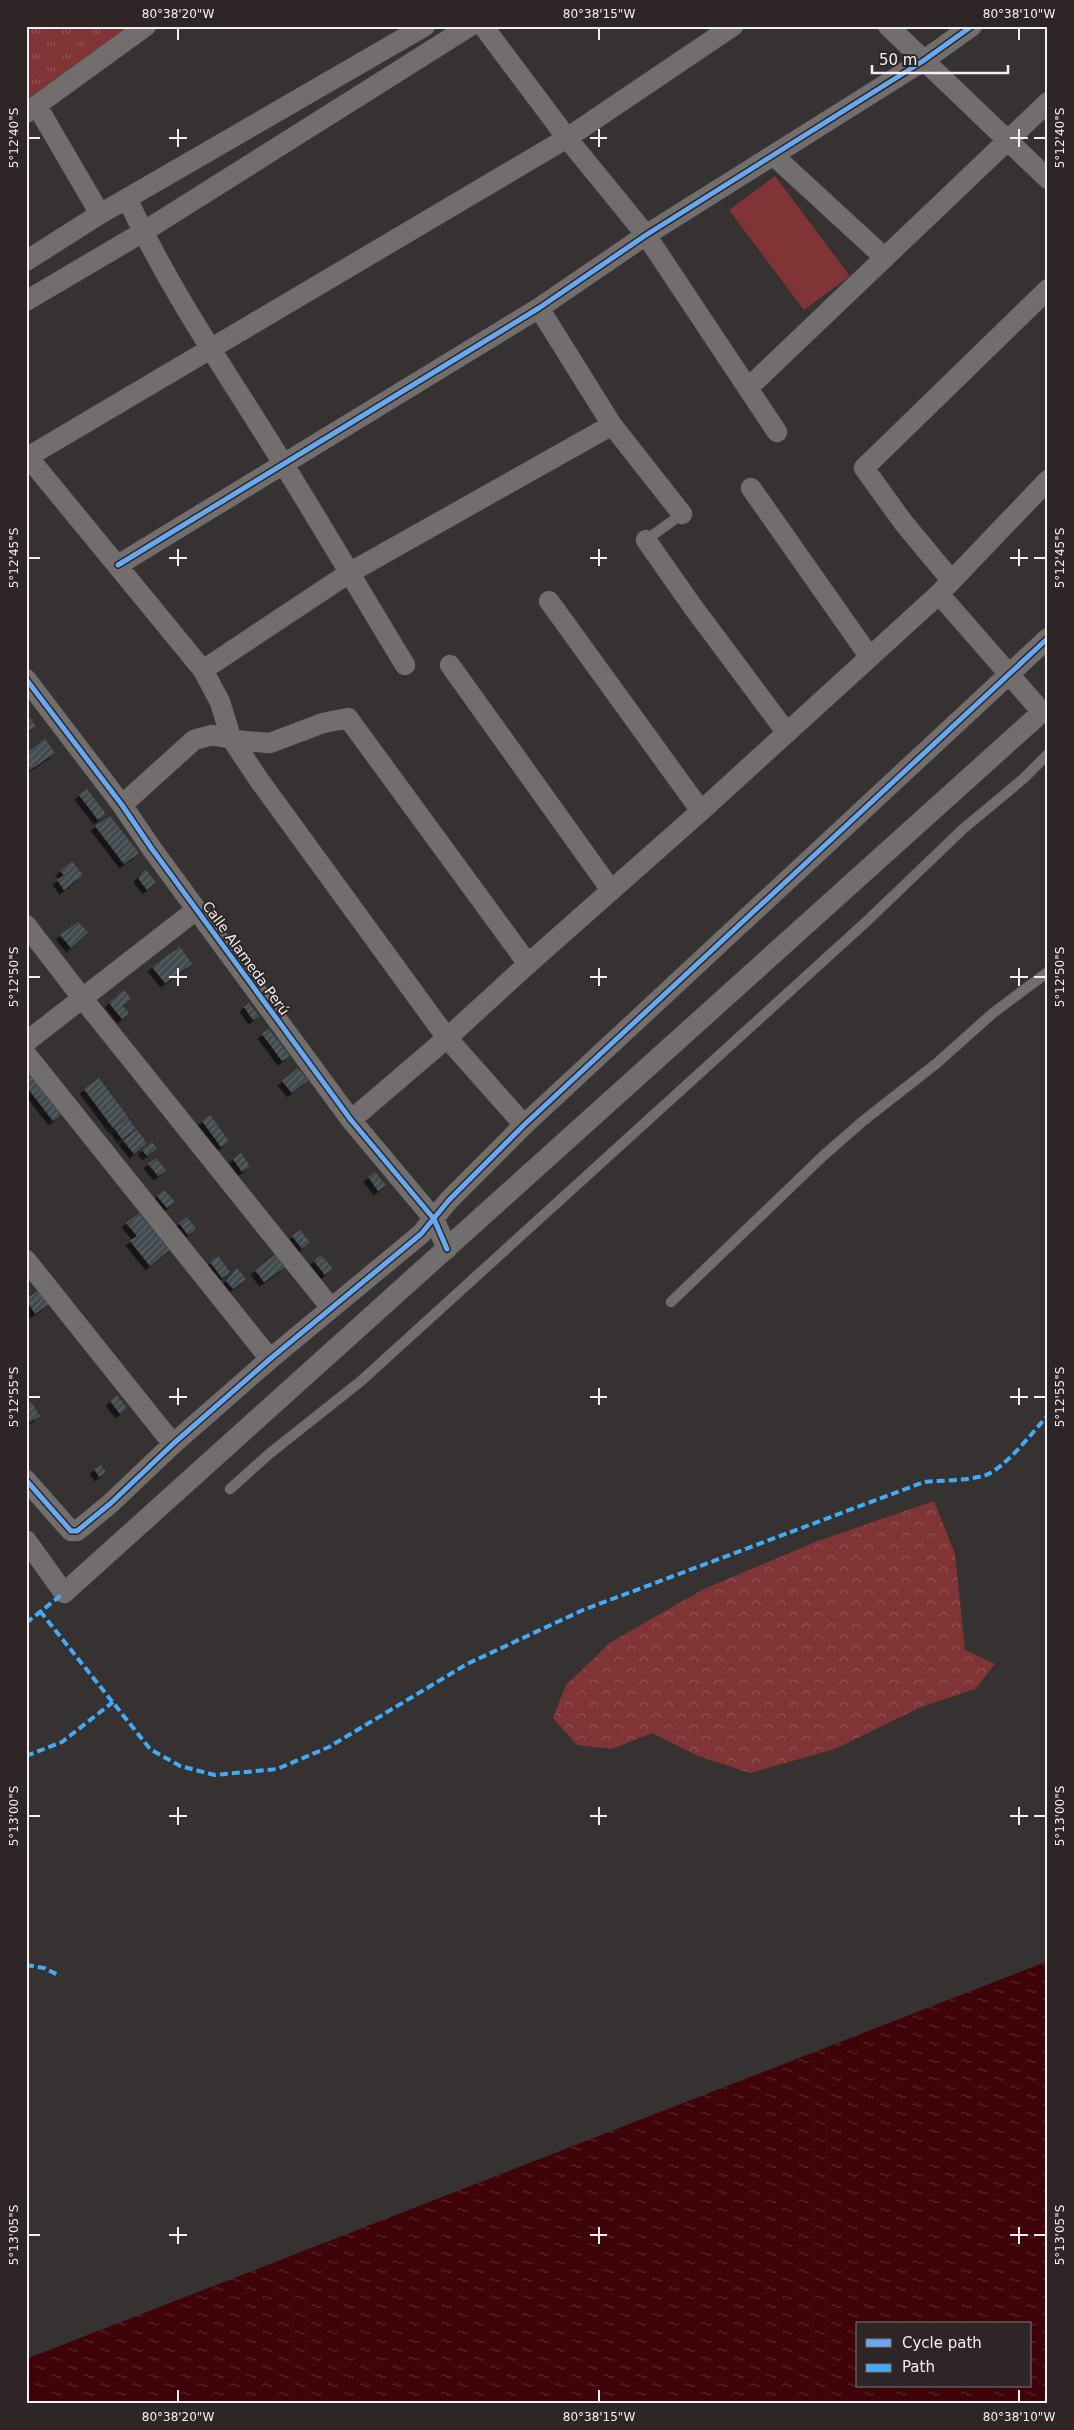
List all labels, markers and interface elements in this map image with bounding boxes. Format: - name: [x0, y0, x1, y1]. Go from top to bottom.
- text: 80°38'20"W: [142, 7, 214, 21]
- text: 80°38'15"W: [563, 7, 635, 21]
- text: 80°38'10"W: [983, 7, 1055, 21]
- scale bar: [872, 42, 1008, 74]
- text: 50 m: [879, 51, 917, 69]
- text: 5°12'40"S: [7, 108, 21, 168]
- text: 5°12'40"S: [1053, 108, 1067, 168]
- text: 5°12'45"S: [7, 528, 21, 588]
- text: 5°12'45"S: [1053, 528, 1067, 588]
- street label: Calle Alameda Perú: [199, 898, 293, 1018]
- text: 5°12'50"S: [7, 947, 21, 1007]
- text: 5°12'50"S: [1053, 947, 1067, 1007]
- text: 5°12'55"S: [7, 1367, 21, 1427]
- text: 5°12'55"S: [1053, 1367, 1067, 1427]
- text: 5°13'00"S: [7, 1786, 21, 1846]
- text: 5°13'00"S: [1053, 1786, 1067, 1846]
- text: 5°13'05"S: [7, 2205, 21, 2265]
- text: 5°13'05"S: [1053, 2205, 1067, 2265]
- legend: [856, 2322, 1032, 2388]
- text: Cycle path: [902, 2334, 982, 2352]
- text: Path: [902, 2358, 935, 2376]
- text: 80°38'20"W: [142, 2410, 214, 2424]
- text: 80°38'15"W: [563, 2410, 635, 2424]
- text: 80°38'10"W: [983, 2410, 1055, 2424]

